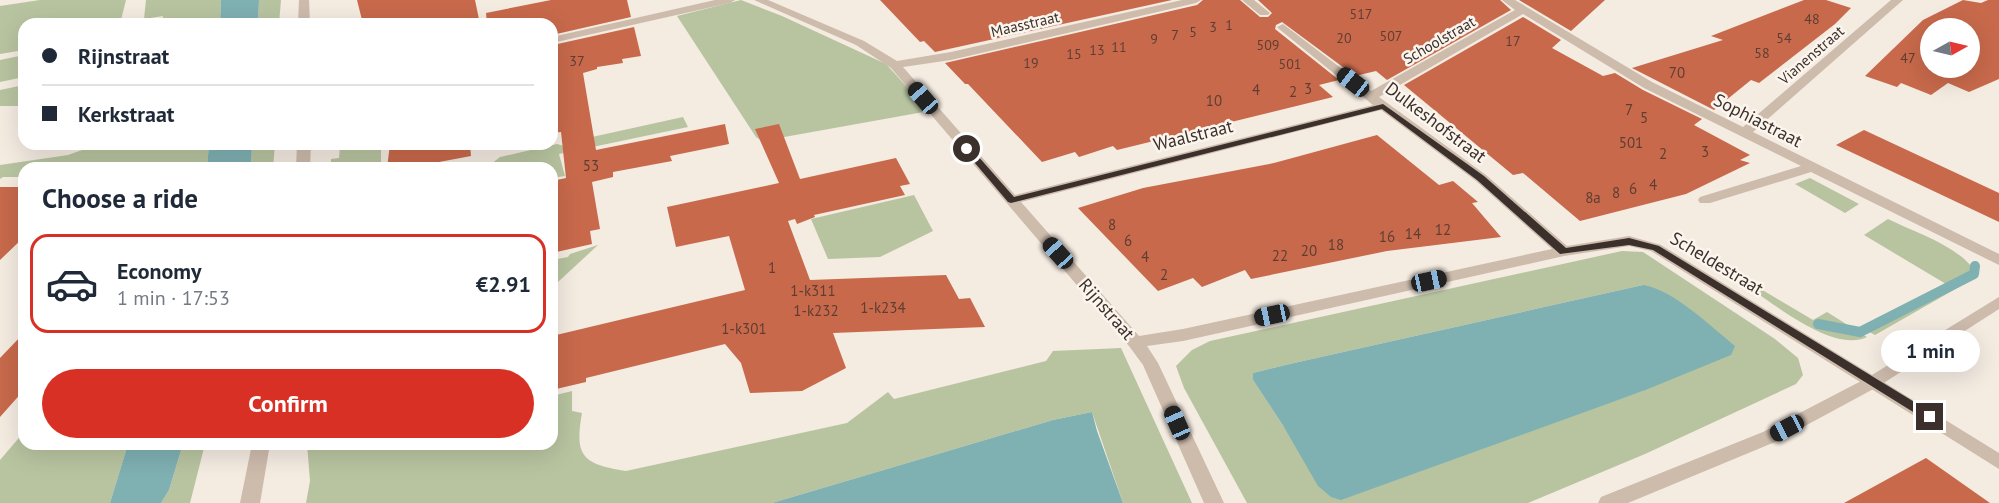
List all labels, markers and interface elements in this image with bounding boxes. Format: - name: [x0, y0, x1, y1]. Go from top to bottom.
- house number: 517: [1350, 5, 1372, 23]
- street label: Maasstraat: [989, 7, 1061, 41]
- house number: 48: [1804, 10, 1820, 28]
- street label: Schoolstraat: [1400, 12, 1478, 68]
- house number: 1: [1225, 16, 1233, 34]
- house number: 3: [1209, 18, 1217, 36]
- north arrow: [1920, 18, 1980, 78]
- map controls: [1920, 18, 1980, 78]
- street label: Vianenstraat: [1774, 21, 1848, 89]
- house number: 5: [1189, 23, 1197, 41]
- house number: 7: [1171, 26, 1179, 44]
- house number: 507: [1380, 27, 1402, 45]
- house number: 20: [1336, 29, 1352, 47]
- house number: 54: [1776, 29, 1792, 47]
- house number: 9: [1150, 30, 1158, 48]
- house number: 17: [1505, 32, 1521, 50]
- house number: 509: [1257, 36, 1279, 54]
- house number: 11: [1111, 38, 1127, 56]
- house number: 13: [1089, 41, 1105, 59]
- text: Rijnstraat: [78, 42, 169, 70]
- house number: 58: [1754, 44, 1770, 62]
- house number: 15: [1066, 45, 1082, 63]
- house number: 47: [1900, 49, 1916, 67]
- house number: 37: [569, 52, 585, 70]
- house number: 19: [1023, 54, 1039, 72]
- house number: 501: [1279, 55, 1301, 73]
- house number: 70: [1669, 63, 1685, 82]
- car: [1333, 64, 1373, 100]
- street label: Dulkeshofstraat: [1381, 77, 1491, 167]
- car: [904, 79, 942, 117]
- house number: 3: [1304, 79, 1312, 98]
- house number: 4: [1252, 80, 1260, 99]
- house number: 2: [1289, 82, 1297, 101]
- street label: Sophiastraat: [1710, 88, 1806, 152]
- house number: 10: [1206, 91, 1222, 110]
- text: Kerkstraat: [78, 100, 174, 128]
- house number: 7: [1625, 100, 1633, 119]
- house number: 5: [1640, 108, 1648, 127]
- street label: Waalstraat: [1151, 114, 1235, 156]
- house number: 501: [1619, 133, 1643, 152]
- route start: [953, 135, 980, 162]
- house number: 3: [1701, 142, 1709, 161]
- house number: 2: [1659, 144, 1667, 163]
- house number: 53: [583, 156, 599, 175]
- house number: 4: [1649, 175, 1657, 194]
- house number: 6: [1629, 179, 1637, 198]
- text: Choose a ride: [42, 181, 198, 215]
- house number: 8: [1612, 183, 1620, 202]
- house number: 8a: [1585, 188, 1601, 207]
- house number: 8: [1108, 215, 1116, 234]
- house number: 12: [1435, 220, 1451, 239]
- house number: 14: [1405, 224, 1421, 243]
- street label: Scheldestraat: [1666, 226, 1768, 300]
- house number: 16: [1379, 227, 1395, 246]
- house number: 6: [1124, 231, 1132, 250]
- car: [1039, 234, 1077, 272]
- house number: 18: [1328, 235, 1344, 254]
- house number: 20: [1301, 241, 1317, 260]
- house number: 22: [1272, 246, 1288, 265]
- house number: 4: [1141, 247, 1149, 266]
- icon: car: [45, 257, 99, 311]
- text: Economy: [117, 257, 201, 285]
- house number: 1: [768, 258, 776, 277]
- house number: 2: [1160, 265, 1168, 284]
- car: [1410, 268, 1448, 294]
- text: €2.91: [476, 270, 531, 298]
- street label: Rijnstraat: [1074, 274, 1140, 344]
- house number: 1-k311: [790, 281, 836, 300]
- text: 1 min · 17:53: [117, 285, 230, 311]
- house number: 1-k234: [860, 298, 906, 317]
- house number: 1-k232: [793, 301, 839, 320]
- car: [1253, 302, 1291, 328]
- house number: 1-k301: [721, 319, 767, 338]
- callout: 1 min: [1880, 330, 1980, 372]
- text: 1 min: [1906, 338, 1955, 364]
- button: Confirm: [42, 369, 534, 438]
- car: [1161, 403, 1193, 443]
- route end: [1916, 403, 1943, 430]
- car: [1767, 412, 1807, 444]

